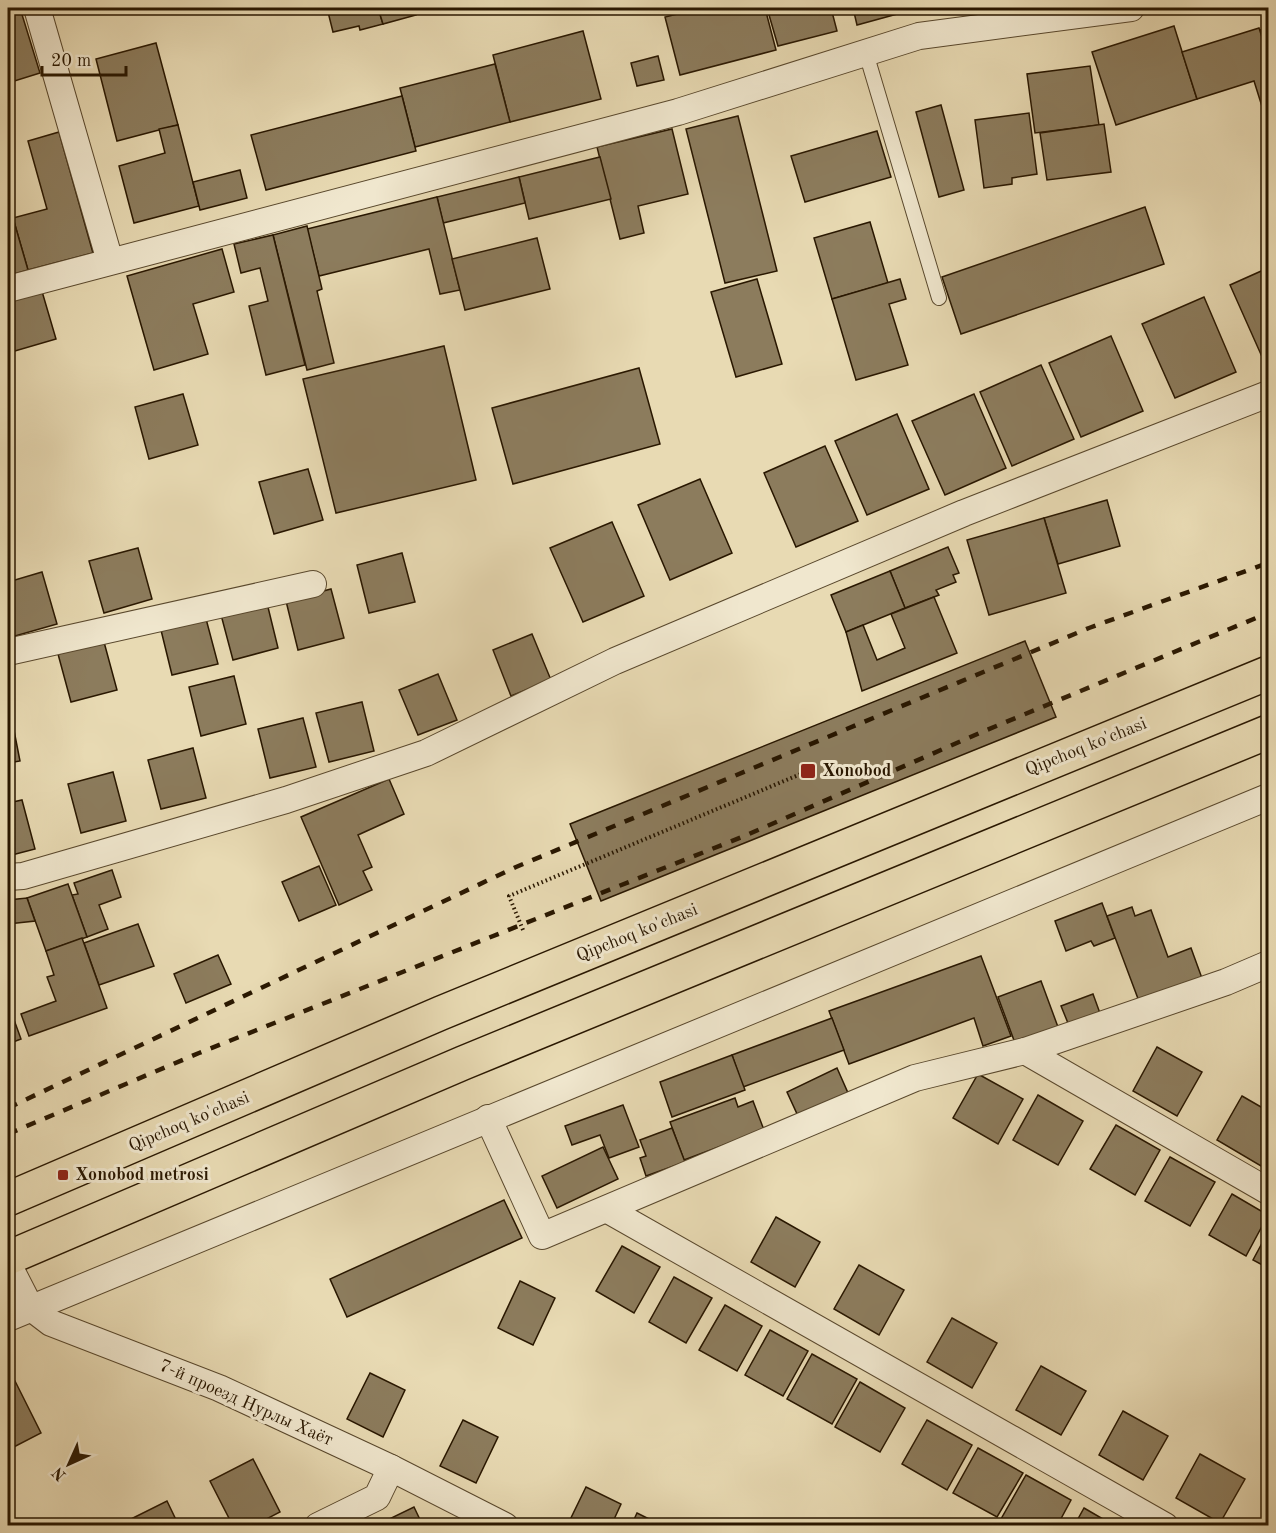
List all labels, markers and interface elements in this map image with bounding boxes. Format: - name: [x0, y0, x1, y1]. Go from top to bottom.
- scale bar: [42, 39, 126, 77]
- text: 20 m: [51, 52, 91, 70]
- street label: Qipchoq ko'chasi: [1023, 714, 1149, 780]
- marker: Xonobod: [799, 762, 817, 780]
- place label: Xonobod: [822, 762, 892, 780]
- street label: Qipchoq ko'chasi: [574, 900, 700, 966]
- street label: Qipchoq ko'chasi: [126, 1088, 252, 1156]
- place label: Xonobod metrosi: [75, 1166, 209, 1184]
- marker: Xonobod metrosi: [56, 1168, 70, 1182]
- street label: 7-й проезд Нурлы Хаёт: [156, 1357, 336, 1449]
- north arrow: [39, 1434, 99, 1494]
- text: N: [49, 1463, 70, 1483]

